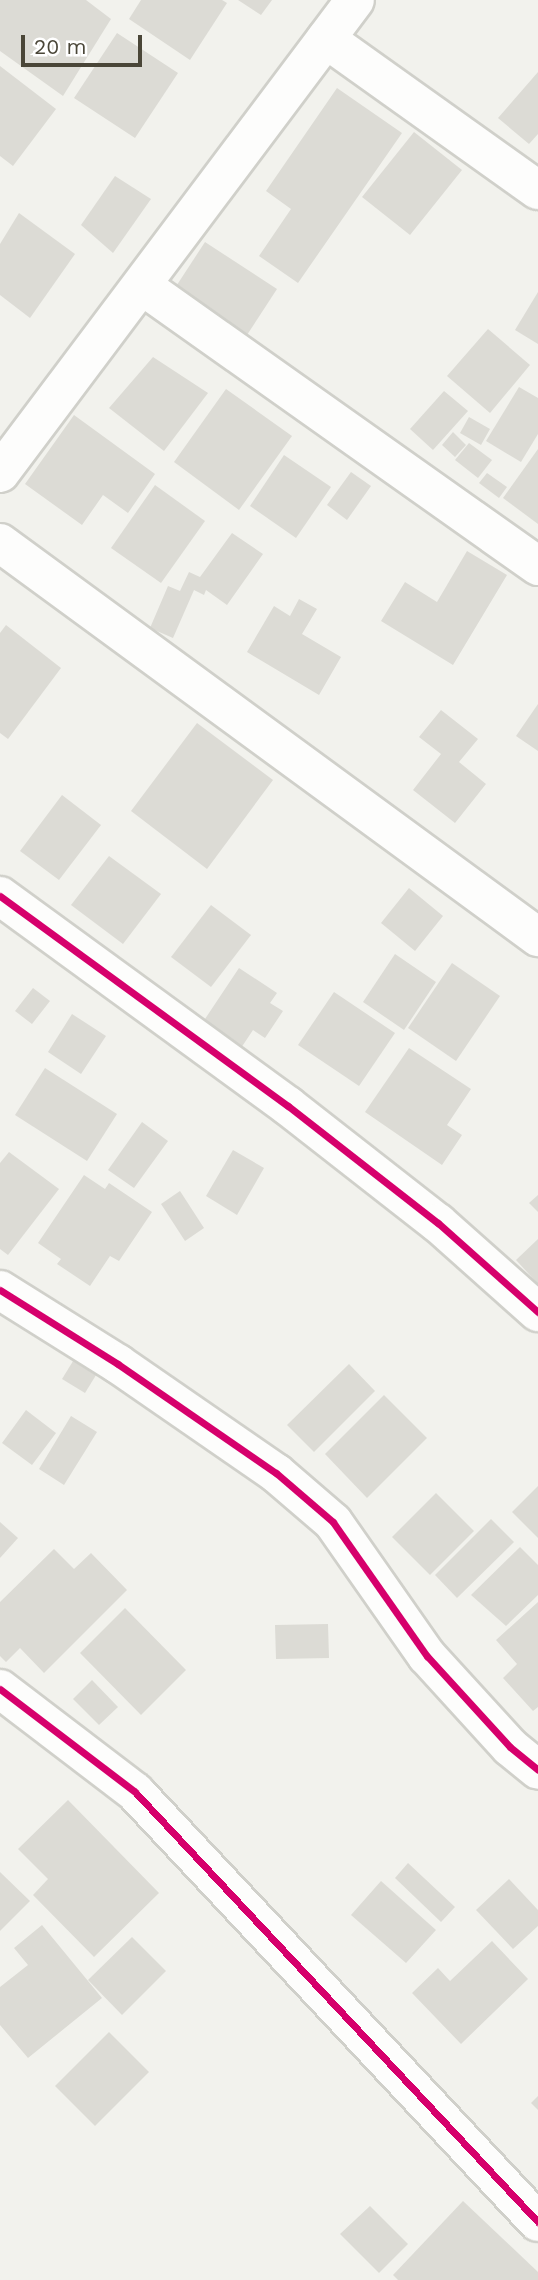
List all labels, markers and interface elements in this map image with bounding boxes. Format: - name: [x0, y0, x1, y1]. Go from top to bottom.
- scale bar: [24, 21, 145, 65]
- text: 20 m: [34, 34, 86, 59]

